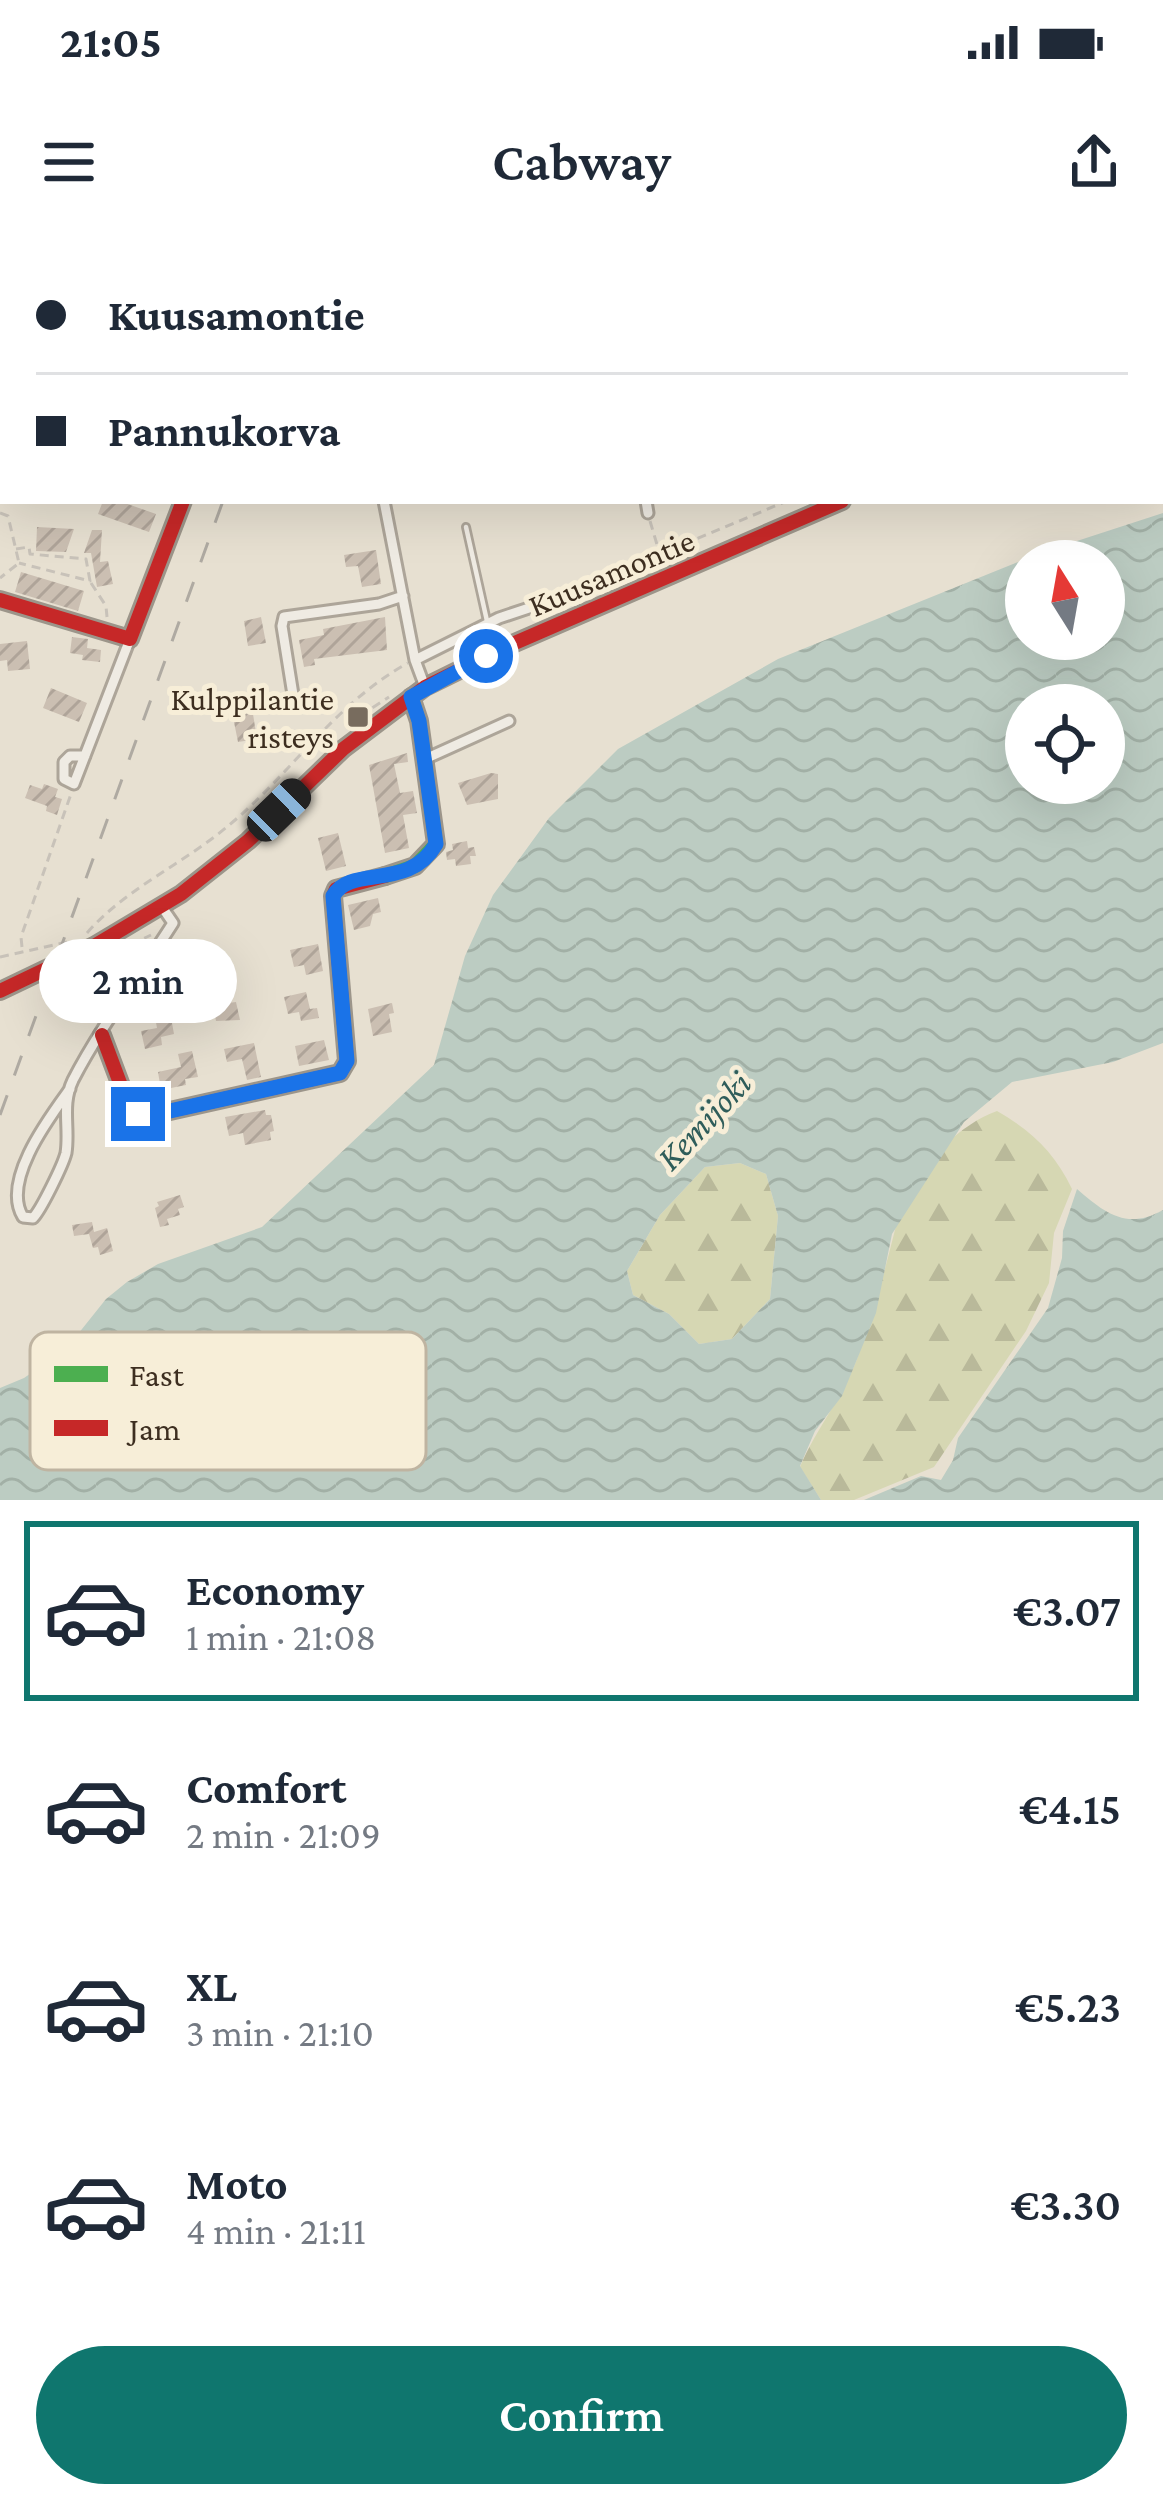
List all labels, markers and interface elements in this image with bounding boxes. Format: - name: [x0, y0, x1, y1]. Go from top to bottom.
- text: 21:05: [60, 17, 162, 67]
- icon: menu: [36, 129, 102, 195]
- icon: share: [1061, 129, 1127, 195]
- text: Cabway: [492, 132, 671, 192]
- text: Kuusamontie: [108, 290, 365, 340]
- text: Pannukorva: [108, 406, 340, 456]
- street label: Kuusamontie: [523, 521, 700, 624]
- north arrow: [1005, 540, 1125, 660]
- map controls: [1005, 540, 1125, 804]
- route start: [459, 629, 513, 683]
- place label: Kulppilantie risteys: [170, 680, 334, 755]
- button: locate: [1005, 684, 1125, 804]
- marker: Kulppilantie risteys: [345, 704, 371, 730]
- car: [241, 772, 317, 848]
- callout: 2 min: [39, 940, 237, 1024]
- text: 2 min: [92, 959, 184, 1002]
- water label: Kemijoki: [648, 1063, 760, 1179]
- route end: [111, 1087, 165, 1141]
- legend: [30, 1332, 426, 1470]
- text: Fast: [129, 1356, 185, 1393]
- text: Jam: [126, 1410, 181, 1447]
- icon: car: [42, 1557, 150, 1665]
- text: Economy: [186, 1565, 364, 1615]
- text: €3.07: [1013, 1586, 1121, 1636]
- text: 1 min · 21:08: [186, 1615, 376, 1658]
- icon: car: [42, 1755, 150, 1863]
- text: Comfort: [186, 1763, 347, 1813]
- text: €4.15: [1019, 1784, 1121, 1834]
- text: 2 min · 21:09: [186, 1813, 381, 1856]
- icon: car: [42, 1953, 150, 2061]
- text: XL: [186, 1961, 237, 2011]
- text: €5.23: [1015, 1982, 1121, 2032]
- text: 3 min · 21:10: [186, 2011, 374, 2054]
- icon: car: [42, 2151, 150, 2259]
- text: Moto: [186, 2159, 288, 2209]
- text: €3.30: [1010, 2180, 1121, 2230]
- text: 4 min · 21:11: [186, 2209, 366, 2252]
- button: Confirm: [36, 2346, 1127, 2484]

